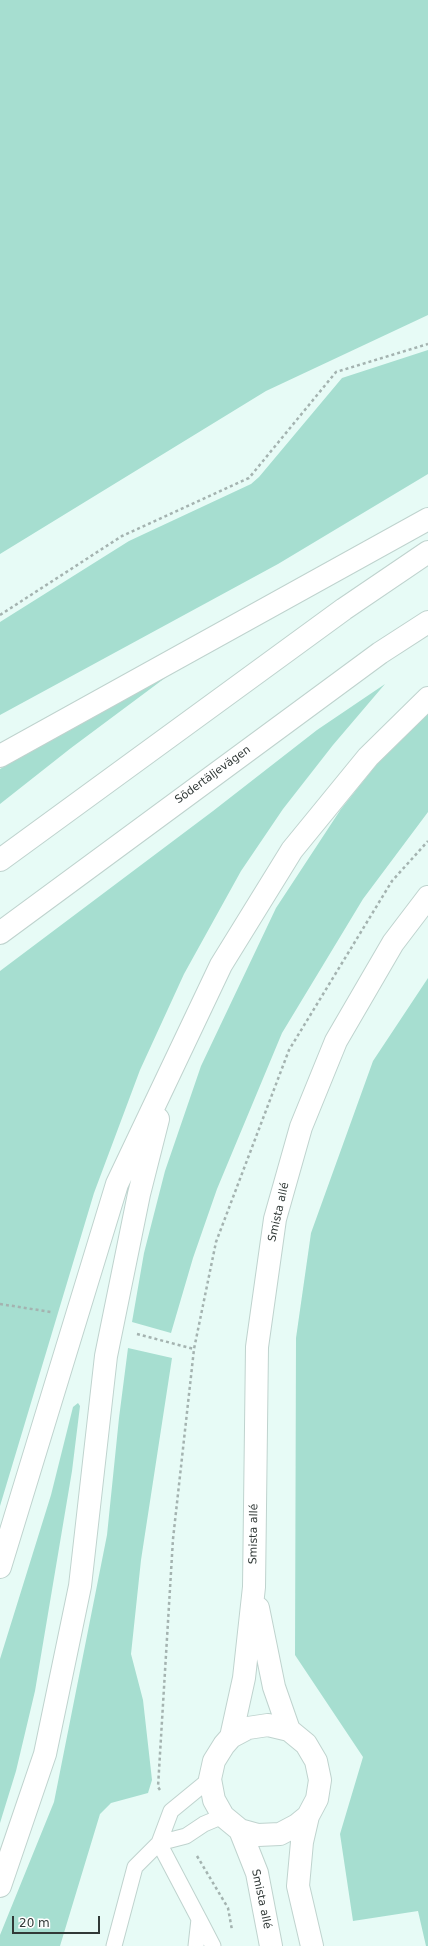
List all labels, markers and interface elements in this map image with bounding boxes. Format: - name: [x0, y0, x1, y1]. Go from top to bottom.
- street label: Södertäljevägen: [173, 743, 253, 807]
- street label: Smista allé: [266, 1181, 292, 1243]
- street label: Smista allé: [247, 1504, 261, 1564]
- street label: Smista allé: [248, 1868, 274, 1930]
- scale bar: [14, 1908, 102, 1934]
- text: 20 m: [19, 1916, 50, 1930]

